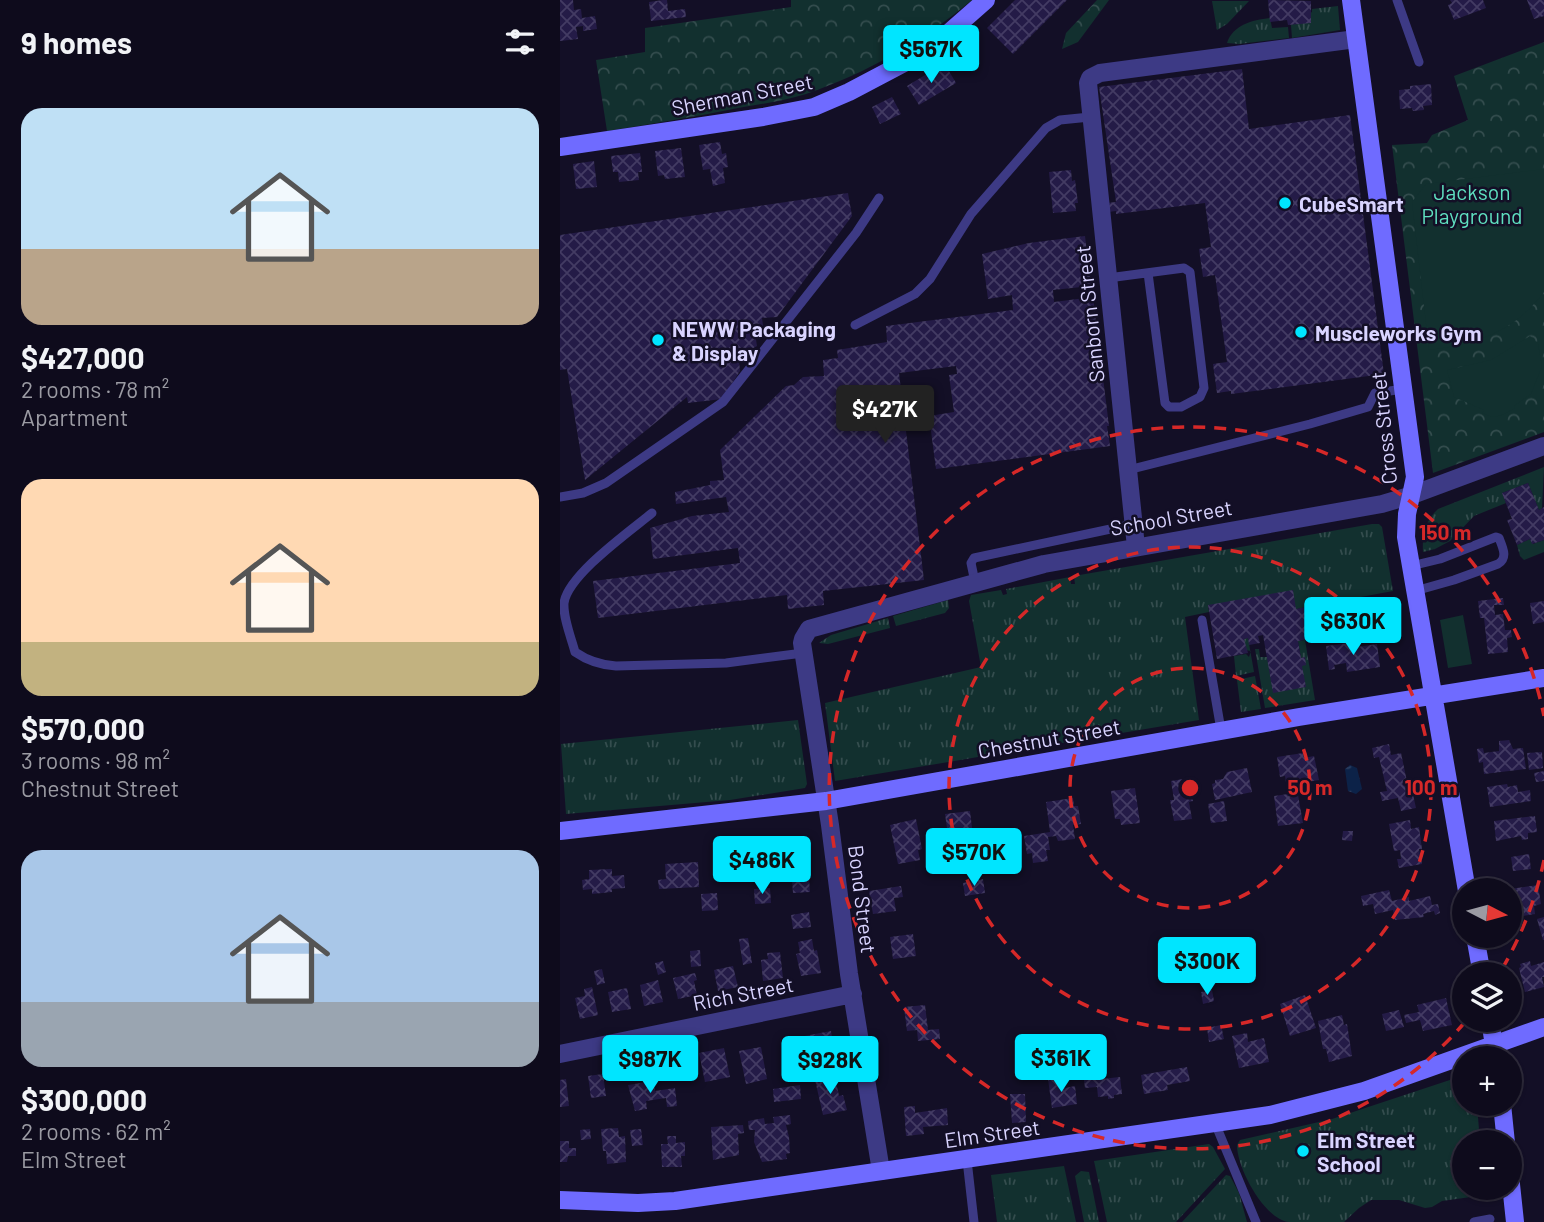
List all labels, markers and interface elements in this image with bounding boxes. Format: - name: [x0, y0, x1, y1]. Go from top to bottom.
- icon: filters: [501, 23, 539, 61]
- text: 9 homes: [21, 24, 132, 60]
- pin: $567K: [882, 25, 980, 85]
- text: $567K: [899, 34, 963, 62]
- street label: Sherman Street: [669, 68, 815, 120]
- icon: home: [217, 154, 343, 280]
- park label: Jackson Playground: [1421, 179, 1523, 228]
- place label: CubeSmart: [1299, 191, 1404, 216]
- marker: CubeSmart: [1277, 195, 1293, 211]
- street label: Sanborn Street: [1069, 244, 1109, 384]
- place label: NEWW Packaging & Display: [672, 316, 836, 365]
- place label: Muscleworks Gym: [1315, 320, 1481, 345]
- marker: Muscleworks Gym: [1293, 324, 1309, 340]
- marker: NEWW Packaging & Display: [650, 332, 666, 348]
- text: $427,000: [21, 339, 144, 375]
- street label: Cross Street: [1365, 370, 1401, 486]
- text: 2 rooms · 78 m²: [21, 375, 169, 403]
- pin: $427K: [836, 386, 934, 445]
- text: $427K: [852, 394, 918, 422]
- text: Apartment: [21, 403, 128, 431]
- street label: School Street: [1108, 494, 1234, 540]
- text: 150 m: [1419, 519, 1471, 544]
- icon: home: [217, 525, 343, 651]
- pin: $630K: [1304, 598, 1402, 657]
- text: $630K: [1320, 606, 1386, 634]
- text: $570,000: [21, 710, 145, 746]
- street label: Chestnut Street: [976, 713, 1122, 763]
- text: 3 rooms · 98 m²: [21, 746, 170, 774]
- text: Chestnut Street: [21, 774, 179, 802]
- text: 50 m: [1287, 774, 1333, 799]
- text: 100 m: [1404, 774, 1458, 799]
- centre of rings: [1178, 776, 1202, 800]
- pin: $570K: [925, 828, 1023, 888]
- pin: $486K: [713, 836, 811, 896]
- text: $570K: [942, 837, 1006, 865]
- street label: Bond Street: [844, 843, 882, 955]
- text: $486K: [729, 845, 795, 873]
- north arrow: [1452, 878, 1522, 948]
- map controls: [1452, 878, 1522, 1200]
- icon: home: [217, 896, 343, 1022]
- pin: $300K: [1158, 937, 1256, 997]
- text: $300K: [1174, 946, 1240, 974]
- button: layers: [1452, 962, 1522, 1032]
- street label: Rich Street: [691, 971, 795, 1015]
- pin: $361K: [1012, 1034, 1110, 1094]
- pin: $987K: [601, 1036, 699, 1095]
- pin: $928K: [781, 1036, 879, 1096]
- text: $361K: [1031, 1043, 1091, 1071]
- text: $987K: [618, 1044, 682, 1072]
- text: $928K: [797, 1045, 863, 1073]
- button: +: [1452, 1046, 1522, 1116]
- text: $300,000: [21, 1081, 147, 1117]
- street label: Elm Street: [943, 1114, 1041, 1152]
- text: 2 rooms · 62 m²: [21, 1117, 171, 1145]
- place label: Elm Street School: [1317, 1127, 1415, 1176]
- button: −: [1452, 1130, 1522, 1200]
- marker: Elm Street School: [1295, 1143, 1311, 1159]
- text: Elm Street: [21, 1145, 127, 1173]

